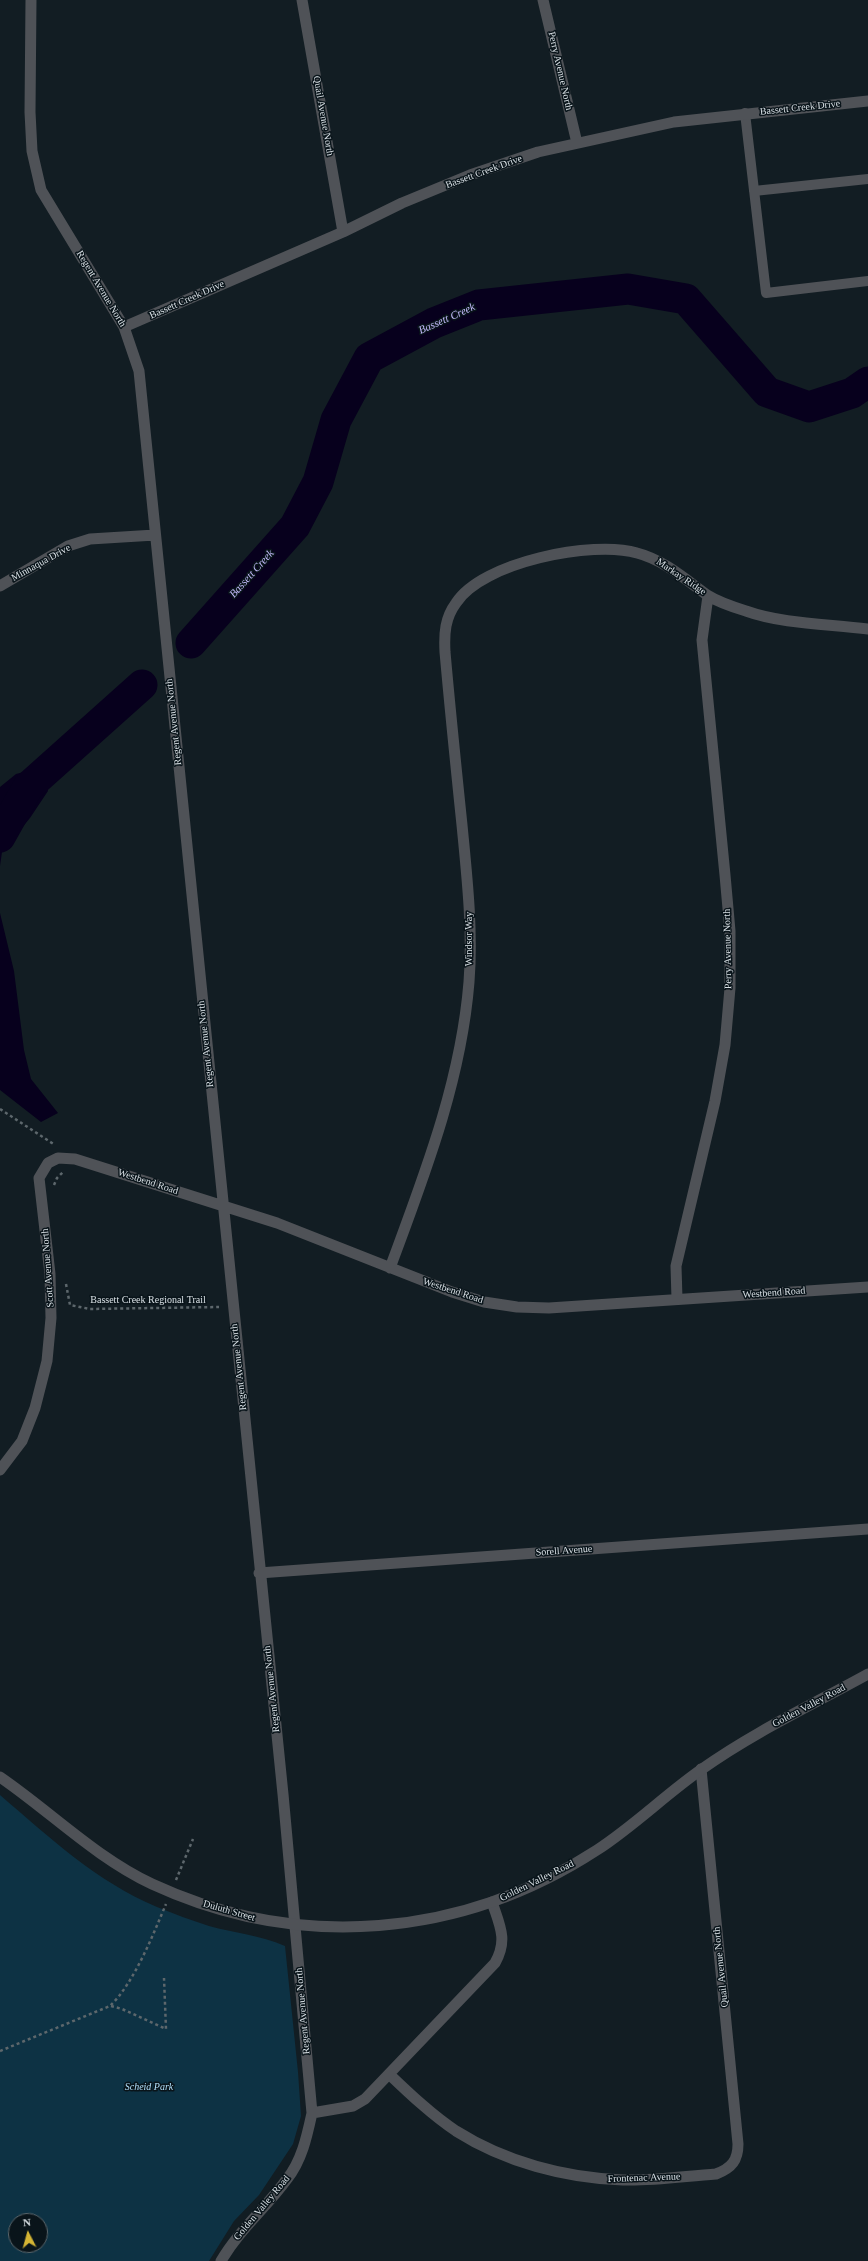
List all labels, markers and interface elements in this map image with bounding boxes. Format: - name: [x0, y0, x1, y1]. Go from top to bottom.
- street label: Perry Avenue North: [545, 31, 575, 111]
- street label: Quail Avenue North: [310, 75, 336, 157]
- street label: Bassett Creek Drive: [759, 98, 841, 118]
- street label: Bassett Creek Drive: [444, 153, 524, 191]
- street label: Regent Avenue North: [73, 249, 129, 329]
- street label: Bassett Creek Drive: [148, 278, 226, 322]
- water label: Bassett Creek: [417, 301, 477, 337]
- street label: Minnaqua Drive: [9, 542, 73, 584]
- water label: Bassett Creek: [227, 547, 277, 601]
- street label: Markay Ridge: [654, 556, 708, 598]
- street label: Regent Avenue North: [163, 678, 185, 766]
- street label: Perry Avenue North: [721, 909, 735, 989]
- street label: Windsor Way: [463, 912, 475, 966]
- street label: Regent Avenue North: [195, 1000, 217, 1088]
- street label: Westbend Road: [116, 1167, 180, 1197]
- street label: Scott Avenue North: [39, 1228, 57, 1308]
- street label: Westbend Road: [421, 1276, 485, 1306]
- street label: Westbend Road: [742, 1285, 806, 1301]
- street label: Bassett Creek Regional Trail: [90, 1294, 206, 1306]
- street label: Regent Avenue North: [228, 1323, 250, 1411]
- street label: Sorell Avenue: [535, 1543, 593, 1559]
- street label: Regent Avenue North: [261, 1645, 283, 1733]
- street label: Golden Valley Road: [770, 1682, 848, 1730]
- street label: Golden Valley Road: [498, 1858, 576, 1904]
- street label: Duluth Street: [202, 1898, 256, 1924]
- street label: Quail Avenue North: [711, 1926, 731, 2008]
- street label: Regent Avenue North: [293, 1967, 313, 2055]
- park label: Scheid Park: [125, 2081, 173, 2093]
- street label: Frontenac Avenue: [607, 2171, 681, 2185]
- street label: Golden Valley Road: [231, 2173, 293, 2243]
- north arrow: [8, 2213, 48, 2253]
- text: N: [22, 2216, 31, 2228]

